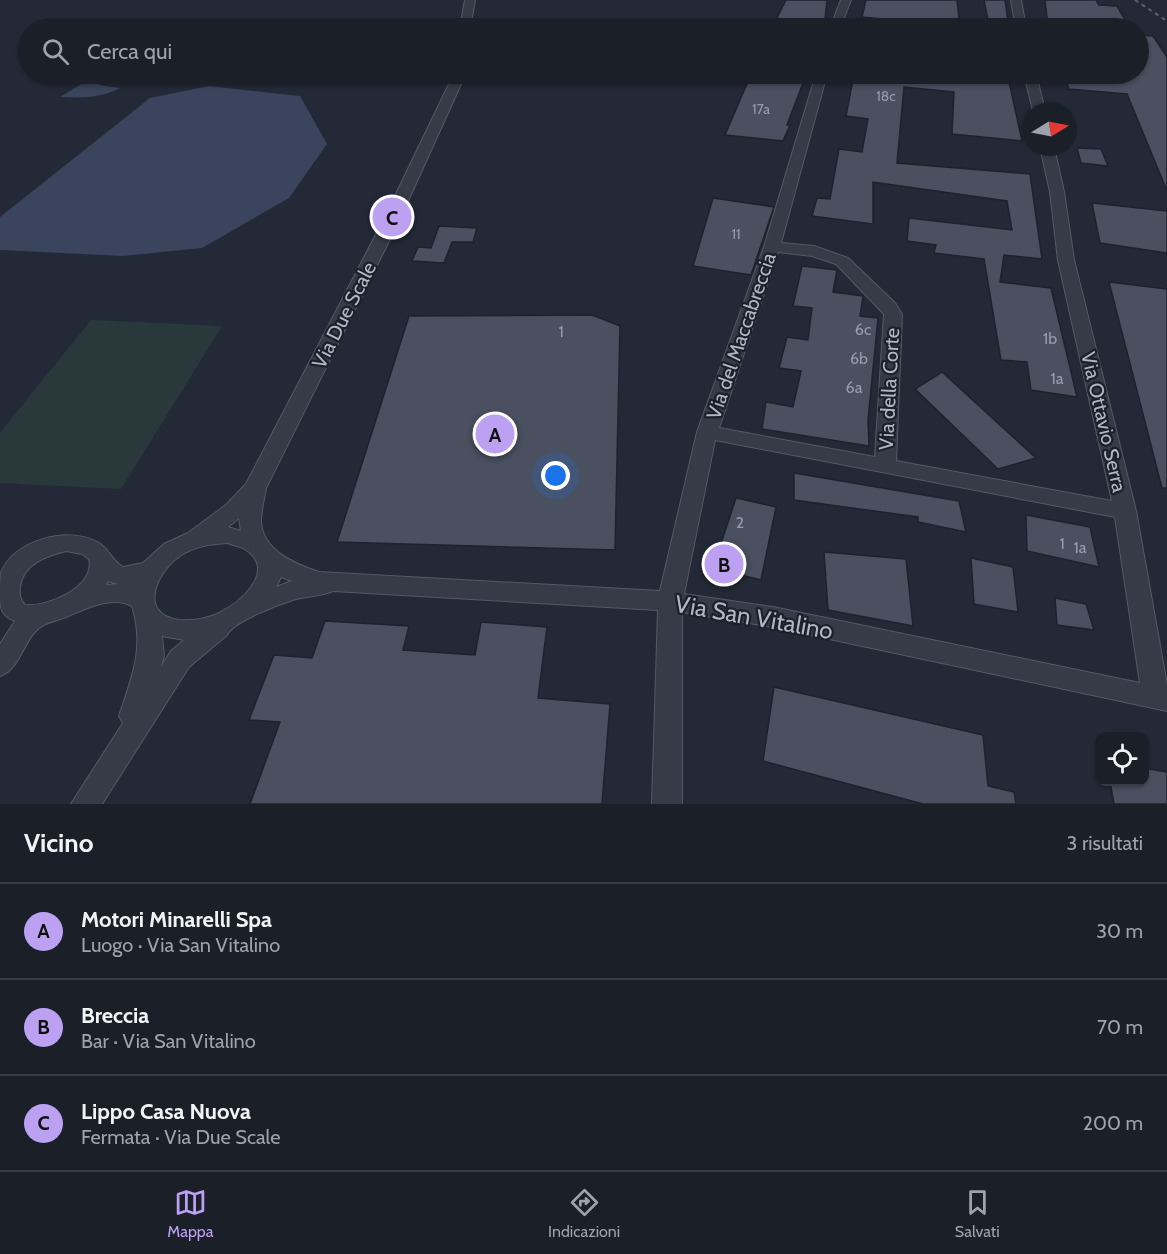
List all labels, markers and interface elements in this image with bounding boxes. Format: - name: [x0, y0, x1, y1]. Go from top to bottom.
- search box: [18, 18, 1149, 84]
- icon: search: [39, 35, 72, 68]
- text: Cerca qui: [87, 38, 172, 65]
- house number: 18c: [876, 87, 896, 105]
- house number: 17a: [752, 100, 770, 118]
- north arrow: [1023, 102, 1077, 156]
- pin: C: [372, 194, 412, 240]
- house number: 11: [731, 225, 741, 243]
- street label: Via del Maccabreccia: [701, 249, 781, 422]
- street label: Via Due Scale: [307, 258, 381, 372]
- house number: 6c: [855, 320, 871, 339]
- house number: 1: [558, 322, 564, 341]
- street label: Via della Corte: [874, 327, 904, 451]
- house number: 1b: [1043, 329, 1057, 348]
- house number: 6b: [850, 349, 868, 368]
- street label: Via Ottavio Serra: [1076, 350, 1132, 495]
- house number: 1a: [1051, 369, 1064, 388]
- house number: 6a: [846, 378, 863, 397]
- pin: A: [476, 412, 514, 456]
- your location: [541, 461, 570, 490]
- house number: 2: [736, 513, 744, 532]
- house number: 1: [1059, 534, 1065, 553]
- house number: 1a: [1074, 538, 1087, 557]
- pin: B: [704, 542, 744, 586]
- street label: Via San Vitalino: [673, 589, 835, 645]
- map controls: [1095, 732, 1149, 786]
- button: locate: [1095, 732, 1149, 786]
- text: Vicino: [24, 827, 93, 859]
- text: 3 risultati: [1067, 831, 1143, 855]
- text: Motori Minarelli Spa: [81, 906, 272, 933]
- text: A: [37, 919, 50, 943]
- text: 30 m: [1096, 919, 1143, 943]
- text: Luogo · Via San Vitalino: [81, 933, 280, 957]
- text: Breccia: [81, 1002, 149, 1029]
- text: B: [37, 1015, 50, 1039]
- text: 70 m: [1097, 1015, 1143, 1039]
- text: Bar · Via San Vitalino: [81, 1029, 256, 1053]
- text: Lippo Casa Nuova: [81, 1098, 251, 1125]
- text: C: [37, 1111, 50, 1135]
- text: 200 m: [1083, 1111, 1143, 1135]
- text: Fermata · Via Due Scale: [81, 1125, 280, 1149]
- tab: Mappa: [167, 1186, 213, 1241]
- tab: Indicazioni: [548, 1186, 620, 1241]
- tab: Salvati: [955, 1186, 1000, 1241]

